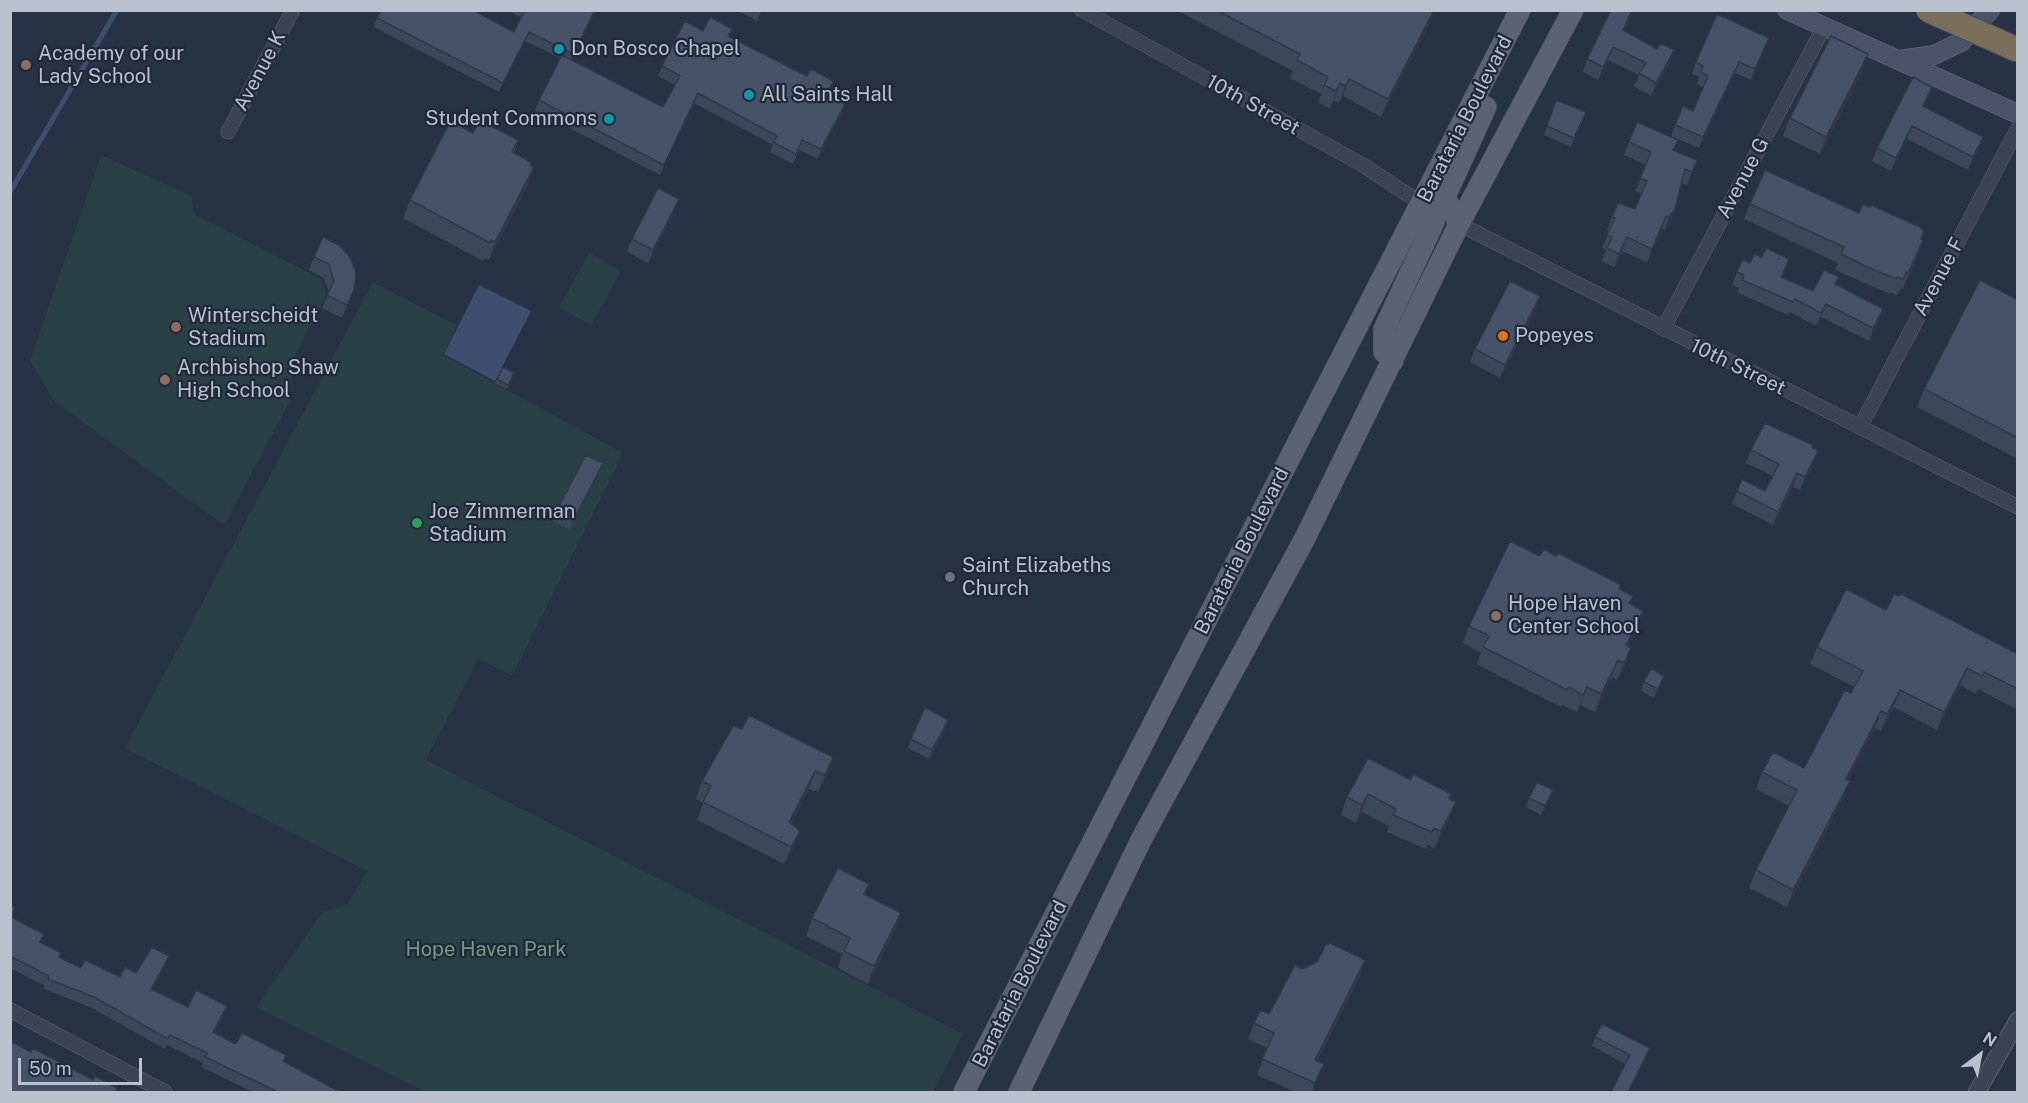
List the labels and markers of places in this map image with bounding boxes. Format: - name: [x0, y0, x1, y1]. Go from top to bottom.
- place label: Don Bosco Chapel: [571, 37, 740, 61]
- place label: Academy of our Lady School: [38, 42, 184, 89]
- marker: Don Bosco Chapel: [552, 42, 566, 56]
- marker: Academy of our Lady School: [19, 58, 33, 72]
- place label: All Saints Hall: [761, 83, 893, 107]
- marker: All Saints Hall: [742, 88, 756, 102]
- place label: Student Commons: [425, 107, 597, 131]
- marker: Student Commons: [602, 112, 616, 126]
- place label: Winterscheidt Stadium: [188, 304, 318, 351]
- marker: Winterscheidt Stadium: [169, 320, 183, 334]
- place label: Popeyes: [1515, 324, 1594, 348]
- marker: Popeyes: [1496, 329, 1510, 343]
- place label: Archbishop Shaw High School: [177, 356, 339, 403]
- marker: Archbishop Shaw High School: [158, 373, 172, 387]
- place label: Joe Zimmerman Stadium: [429, 500, 575, 547]
- marker: Joe Zimmerman Stadium: [410, 516, 424, 530]
- place label: Saint Elizabeths Church: [962, 554, 1111, 601]
- marker: Saint Elizabeths Church: [943, 570, 957, 584]
- place label: Hope Haven Center School: [1508, 592, 1640, 639]
- marker: Hope Haven Center School: [1489, 609, 1503, 623]

